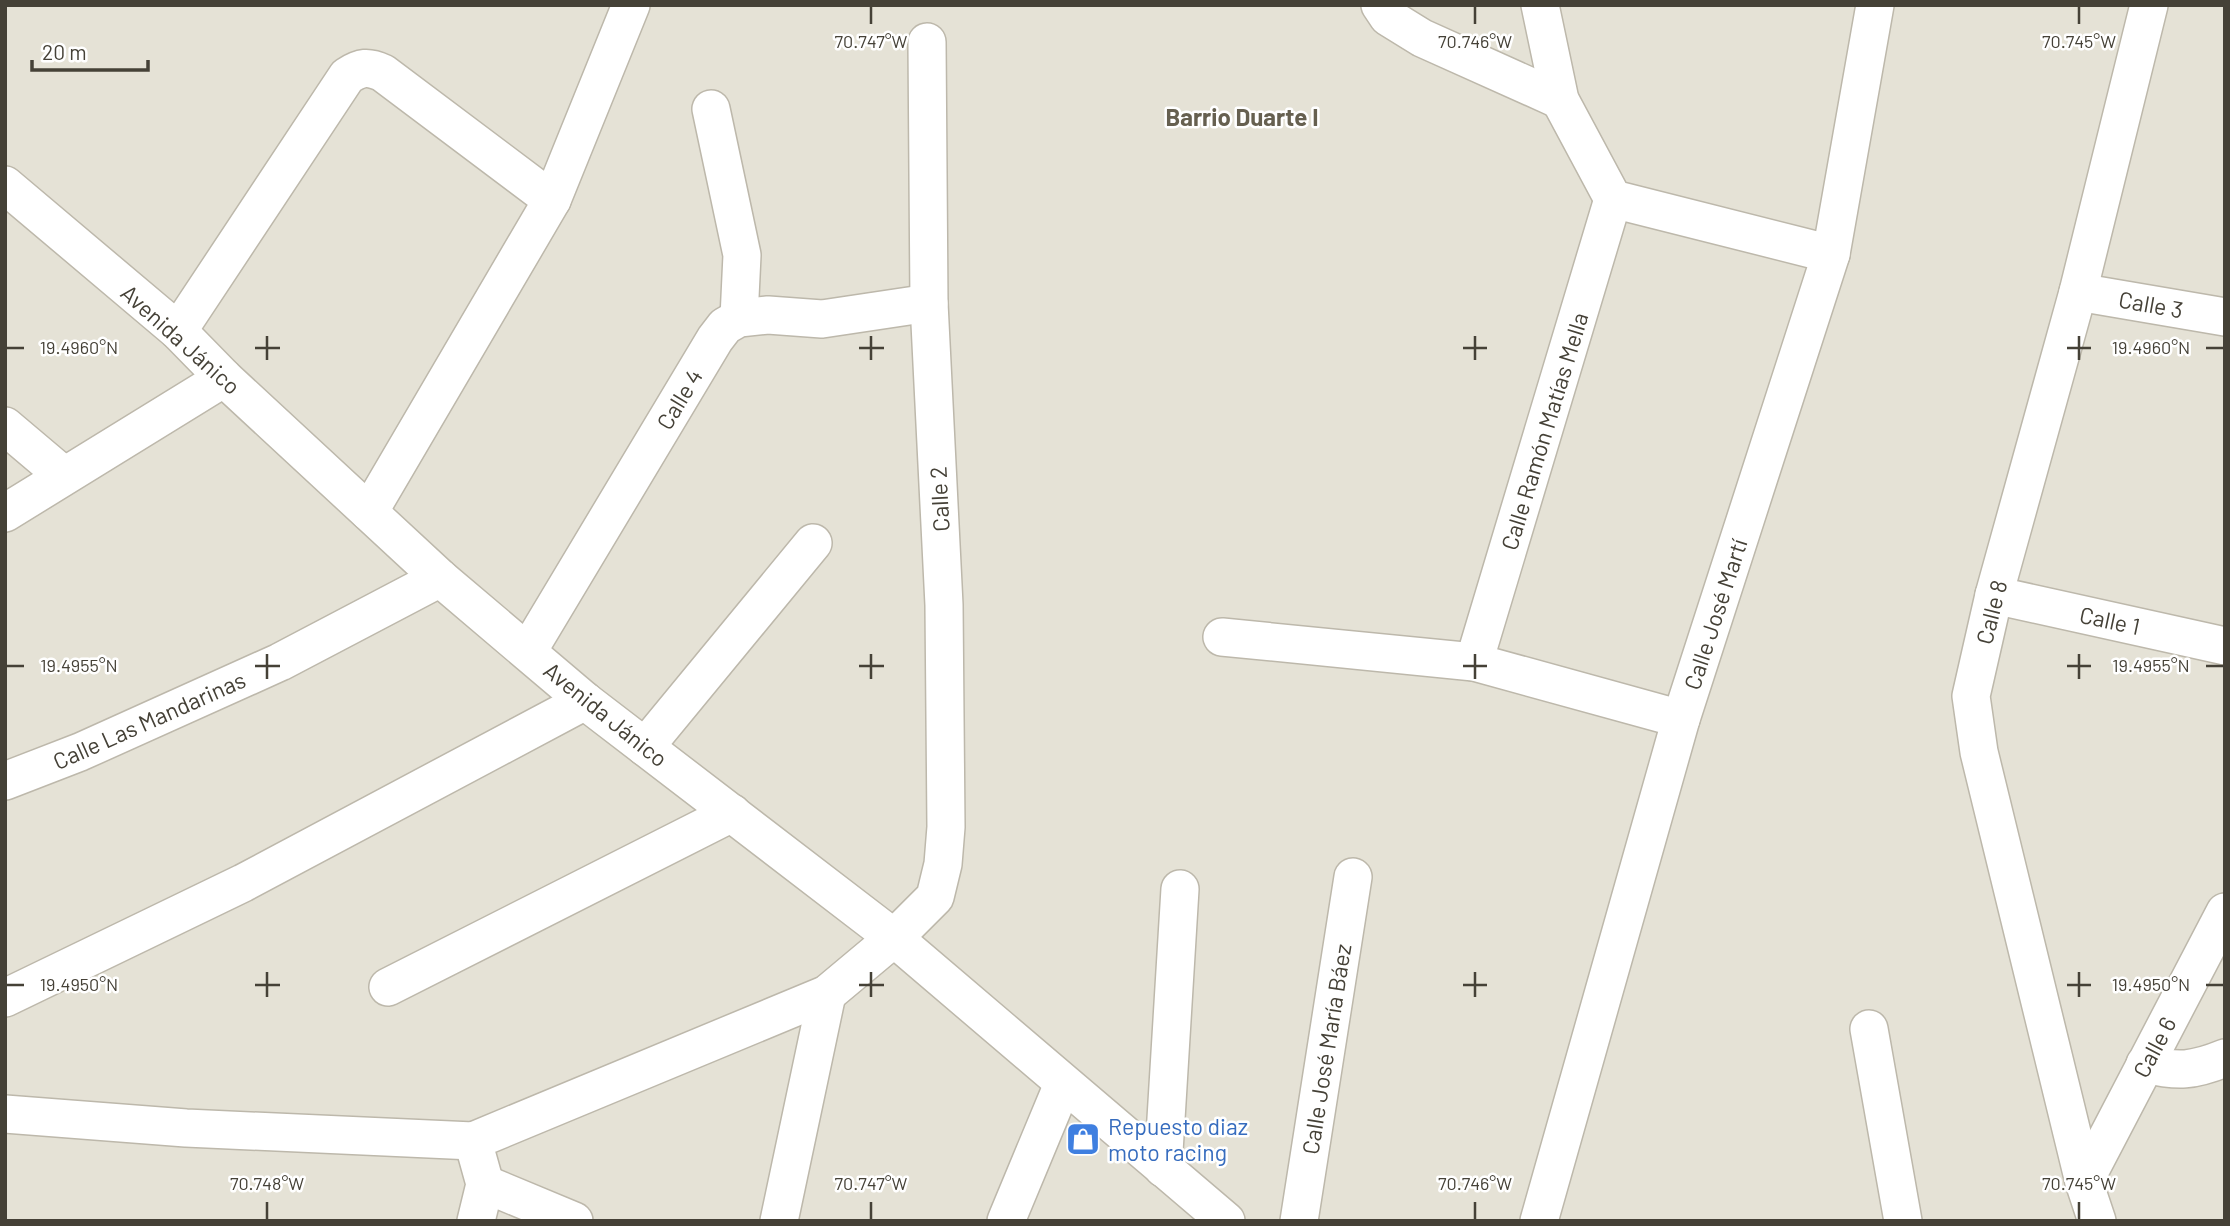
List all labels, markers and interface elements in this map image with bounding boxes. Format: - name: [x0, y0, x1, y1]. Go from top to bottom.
- scale bar: [32, 28, 147, 72]
- text: 70.747°W: [835, 30, 908, 52]
- text: 70.746°W: [1438, 30, 1512, 52]
- text: 70.745°W: [2042, 30, 2116, 52]
- text: 20 m: [42, 39, 87, 64]
- district label: Barrio Duarte I: [1165, 102, 1319, 131]
- street label: Avenida Jánico: [116, 278, 246, 400]
- street label: Calle 3: [2117, 285, 2185, 323]
- street label: Calle Ramón Matías Mella: [1495, 309, 1593, 553]
- text: 19.4960°N: [40, 336, 118, 358]
- text: 19.4960°N: [2112, 336, 2190, 358]
- street label: Calle 4: [650, 364, 708, 434]
- street label: Calle 2: [923, 466, 955, 532]
- street label: Calle José Martí: [1677, 535, 1753, 693]
- street label: Calle 8: [1970, 577, 2012, 647]
- street label: Calle 1: [2077, 600, 2143, 640]
- text: 19.4955°N: [40, 654, 118, 676]
- text: 19.4955°N: [2112, 654, 2190, 676]
- street label: Avenida Jánico: [539, 656, 673, 772]
- street label: Calle Las Mandarinas: [48, 665, 250, 775]
- street label: Calle José María Báez: [1296, 942, 1356, 1156]
- text: 19.4950°N: [40, 973, 118, 995]
- text: 19.4950°N: [2112, 973, 2190, 995]
- street label: Calle 6: [2126, 1012, 2182, 1082]
- place label: Repuesto diaz moto racing: [1108, 1112, 1248, 1166]
- shop icon: Repuesto diaz moto racing: [1064, 1120, 1102, 1158]
- text: 70.748°W: [230, 1172, 304, 1194]
- text: 70.747°W: [835, 1172, 908, 1194]
- text: 70.746°W: [1438, 1172, 1512, 1194]
- text: 70.745°W: [2042, 1172, 2116, 1194]

